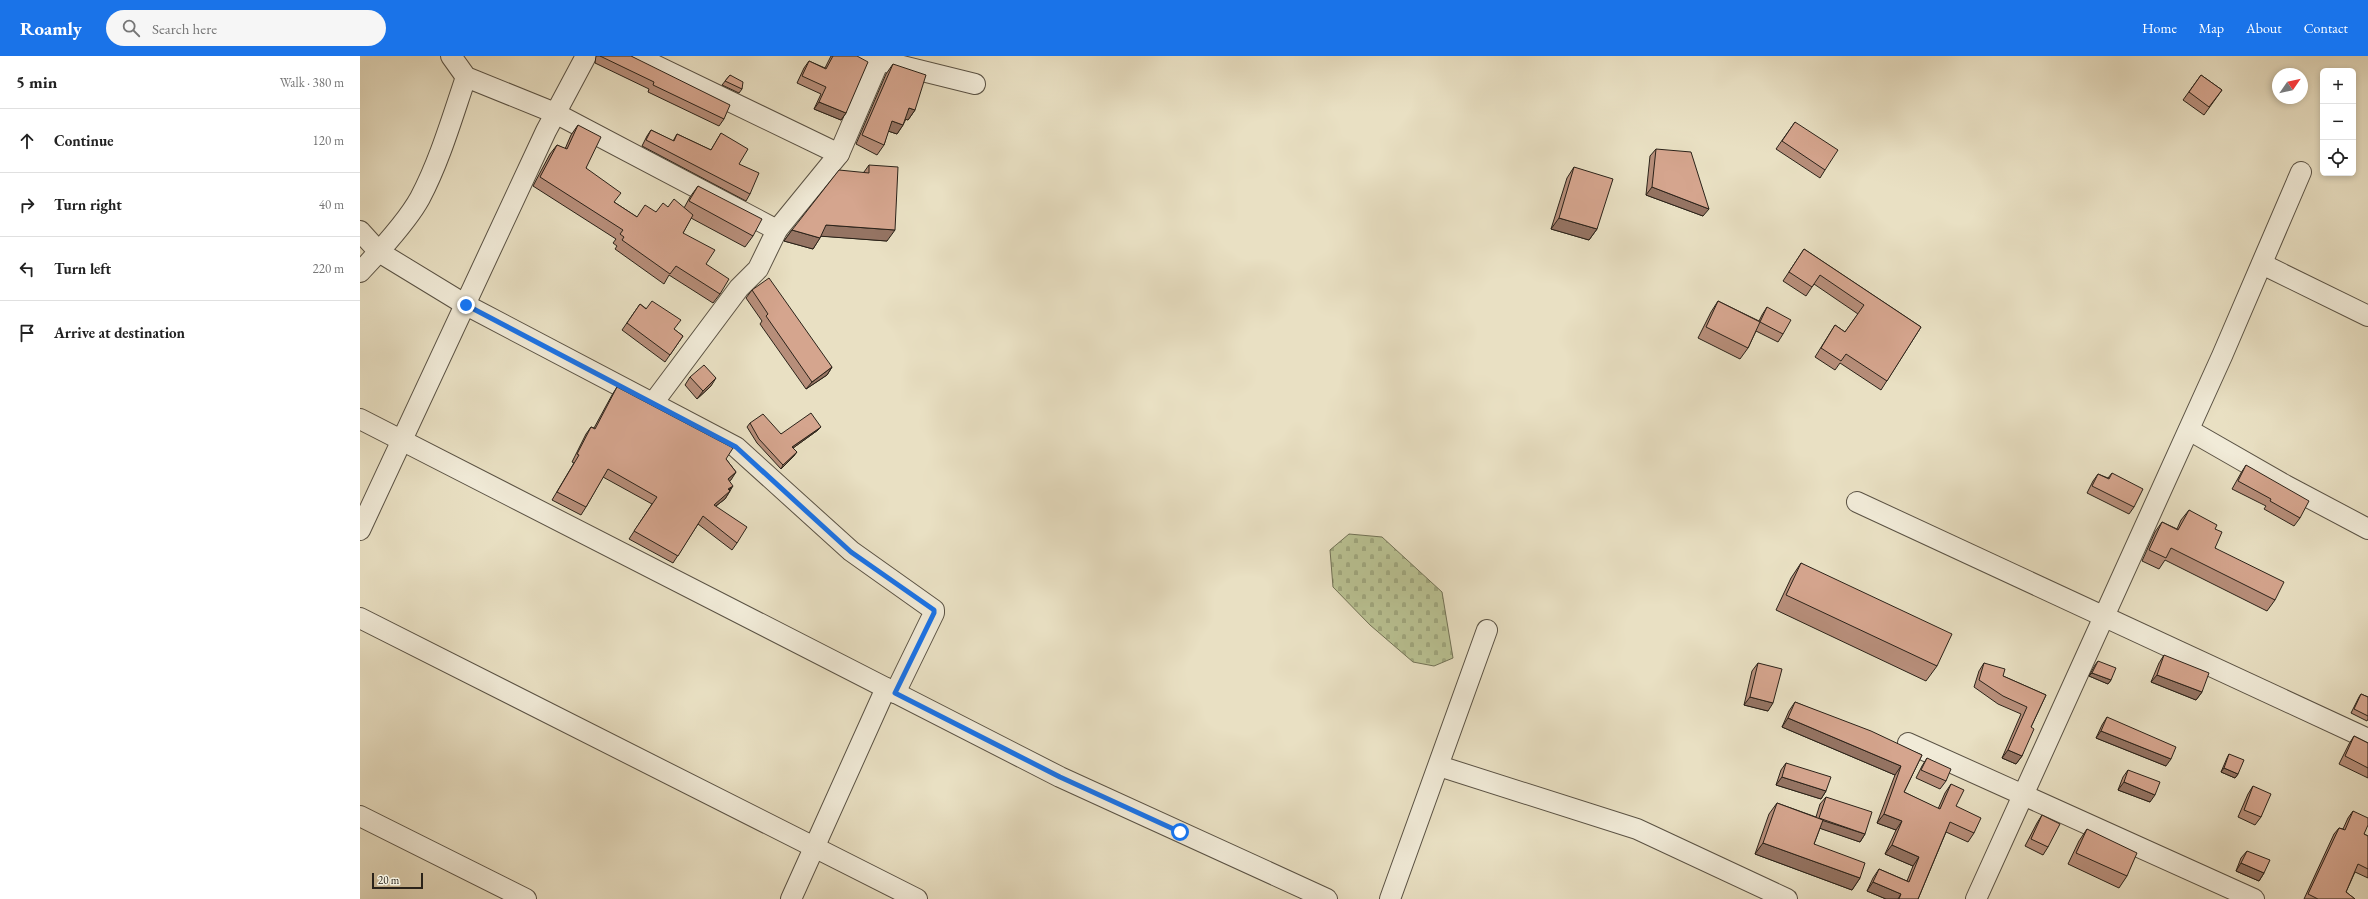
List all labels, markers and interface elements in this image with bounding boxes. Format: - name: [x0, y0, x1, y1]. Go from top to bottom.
- search box: [106, 10, 386, 46]
- text: Roamly: [20, 16, 82, 41]
- icon: search: [120, 17, 142, 39]
- text: Search here: [152, 19, 217, 38]
- text: Home: [2142, 19, 2177, 37]
- text: Map: [2199, 19, 2224, 37]
- text: About: [2246, 19, 2282, 37]
- text: Contact: [2304, 19, 2348, 37]
- north arrow: [2272, 68, 2308, 104]
- map controls: [2320, 68, 2356, 176]
- button: +: [2320, 68, 2356, 104]
- text: 5 min: [16, 71, 57, 93]
- text: Walk · 380 m: [280, 74, 344, 91]
- button: −: [2320, 104, 2356, 140]
- icon: ahead: [16, 130, 38, 152]
- text: Continue: [54, 131, 114, 150]
- text: 120 m: [313, 132, 344, 149]
- button: locate: [2320, 140, 2356, 176]
- icon: right: [16, 194, 38, 216]
- text: Turn right: [54, 195, 122, 214]
- text: 40 m: [319, 196, 344, 213]
- icon: left: [16, 258, 38, 280]
- text: Turn left: [54, 259, 111, 278]
- text: 220 m: [313, 260, 344, 277]
- route end: [457, 296, 475, 314]
- icon: arrive: [16, 322, 38, 344]
- text: Arrive at destination: [54, 323, 185, 342]
- route start: [1171, 823, 1189, 841]
- scale bar: [372, 871, 423, 890]
- text: 20 m: [378, 873, 399, 887]

